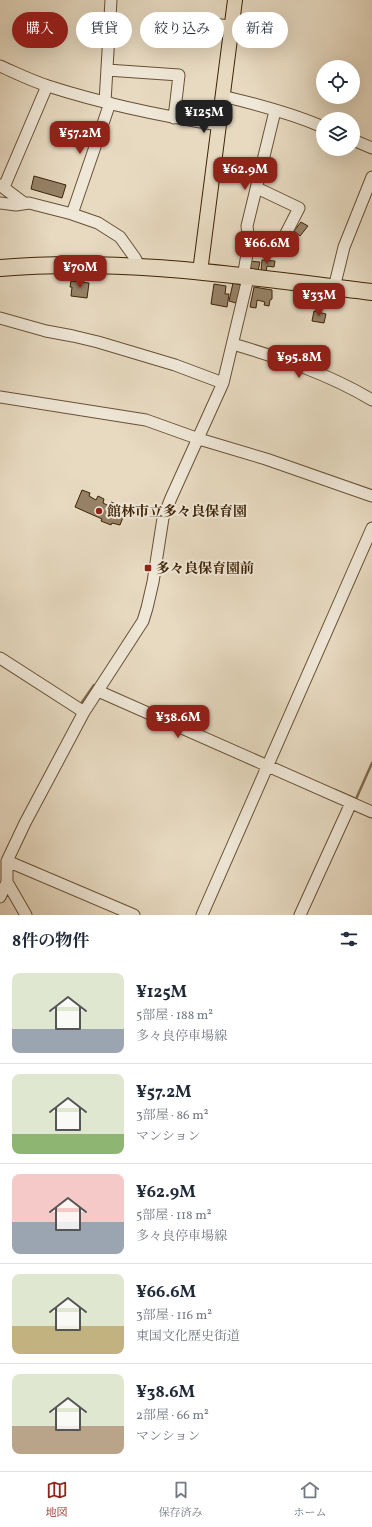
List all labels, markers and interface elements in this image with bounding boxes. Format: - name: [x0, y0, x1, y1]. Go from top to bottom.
- chip: 購入: [12, 12, 68, 48]
- chip: 賃貸: [76, 12, 132, 48]
- chip: 絞り込み: [140, 12, 224, 48]
- chip: 新着: [232, 12, 288, 48]
- map controls: [316, 60, 360, 156]
- button: locate: [316, 60, 360, 104]
- pin: ¥125M: [176, 100, 232, 134]
- text: ¥125M: [184, 104, 224, 122]
- button: layers: [316, 112, 360, 156]
- pin: ¥57.2M: [47, 121, 113, 155]
- text: ¥57.2M: [59, 125, 101, 143]
- pin: ¥62.9M: [212, 157, 278, 191]
- text: ¥62.9M: [222, 161, 268, 179]
- pin: ¥66.6M: [234, 231, 300, 265]
- text: ¥66.6M: [244, 235, 290, 253]
- pin: ¥70M: [56, 255, 104, 289]
- text: ¥70M: [63, 259, 97, 277]
- pin: ¥33M: [295, 283, 343, 317]
- text: ¥33M: [302, 287, 336, 305]
- pin: ¥95.8M: [266, 345, 332, 379]
- text: ¥95.8M: [277, 349, 321, 367]
- place label: 館林市立多々良保育園: [107, 503, 247, 522]
- marker: 館林市立多々良保育園: [94, 506, 104, 516]
- place label: 多々良保育園前: [156, 560, 254, 579]
- marker: 多々良保育園前: [143, 563, 153, 573]
- pin: ¥38.6M: [145, 705, 211, 739]
- text: ¥38.6M: [155, 709, 201, 727]
- icon: filters: [338, 928, 360, 950]
- text: 8件の物件: [12, 930, 89, 953]
- text: ¥125M: [136, 981, 187, 1004]
- icon: home: [44, 989, 92, 1037]
- text: 5部屋 · 188 m²: [136, 1007, 213, 1025]
- text: 多々良停車場線: [136, 1028, 227, 1046]
- text: ¥57.2M: [136, 1081, 191, 1104]
- icon: home: [44, 1090, 92, 1138]
- text: 3部屋 · 86 m²: [136, 1107, 209, 1125]
- text: マンション: [136, 1128, 200, 1146]
- text: ¥62.9M: [136, 1181, 196, 1204]
- icon: home: [44, 1190, 92, 1238]
- text: 5部屋 · 118 m²: [136, 1207, 212, 1225]
- text: 多々良停車場線: [136, 1228, 227, 1246]
- text: ¥66.6M: [136, 1281, 196, 1304]
- icon: home: [44, 1290, 92, 1338]
- text: 3部屋 · 116 m²: [136, 1307, 212, 1325]
- text: 東国文化歴史街道: [136, 1328, 240, 1346]
- text: ¥38.6M: [136, 1381, 195, 1404]
- icon: home: [44, 1390, 92, 1438]
- text: 2部屋 · 66 m²: [136, 1407, 209, 1425]
- text: マンション: [136, 1428, 200, 1446]
- tab: 地図: [46, 1479, 68, 1521]
- tab: 保存済み: [159, 1479, 203, 1521]
- tab: ホーム: [294, 1479, 327, 1521]

